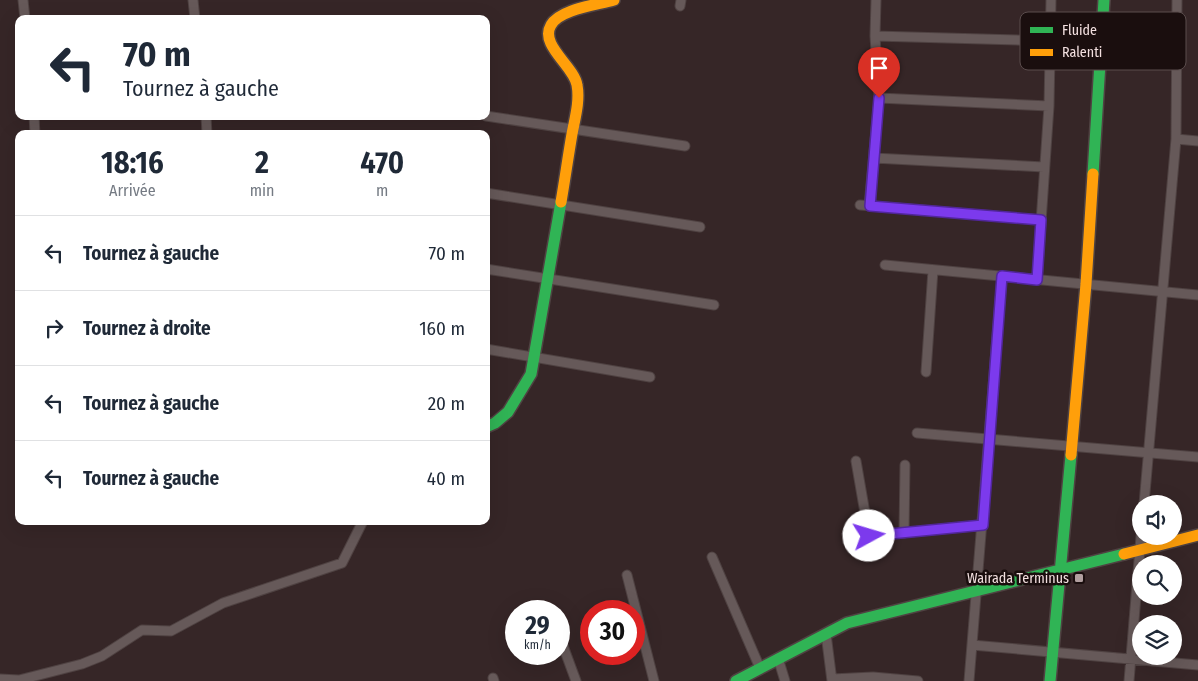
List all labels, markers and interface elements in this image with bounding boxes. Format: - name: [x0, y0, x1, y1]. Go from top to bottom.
- legend: [1020, 12, 1186, 70]
- text: Fluide: [1062, 22, 1097, 39]
- text: 70 m: [123, 33, 191, 75]
- icon: left: [40, 35, 105, 100]
- text: Ralenti: [1062, 44, 1102, 61]
- pin: [858, 47, 900, 98]
- icon: arrive: [865, 54, 893, 82]
- text: Tournez à gauche: [123, 75, 279, 102]
- text: 18:16: [101, 145, 164, 181]
- text: 2: [255, 145, 269, 181]
- text: 470: [360, 145, 404, 181]
- text: Arrivée: [109, 181, 156, 200]
- text: min: [250, 181, 274, 200]
- text: m: [376, 181, 388, 200]
- icon: left: [40, 239, 68, 267]
- text: Tournez à gauche: [83, 242, 219, 265]
- text: 70 m: [429, 242, 465, 265]
- icon: right: [40, 314, 68, 342]
- text: Tournez à droite: [83, 317, 211, 340]
- text: 160 m: [419, 317, 465, 340]
- icon: left: [40, 389, 68, 417]
- text: Tournez à gauche: [83, 392, 219, 415]
- text: 20 m: [428, 392, 465, 415]
- icon: left: [40, 464, 68, 492]
- text: Tournez à gauche: [83, 467, 219, 490]
- text: 40 m: [427, 467, 465, 490]
- map controls: [1132, 495, 1182, 665]
- button: sound: [1132, 495, 1182, 545]
- position arrow: [842, 509, 894, 561]
- button: search: [1132, 555, 1182, 605]
- place label: Wairada Terminus: [967, 570, 1069, 587]
- marker: Wairada Terminus: [1073, 572, 1085, 584]
- speed limit sign: 30: [580, 600, 645, 665]
- text: 29: [525, 611, 550, 641]
- button: layers: [1132, 615, 1182, 665]
- text: km/h: [524, 638, 551, 652]

